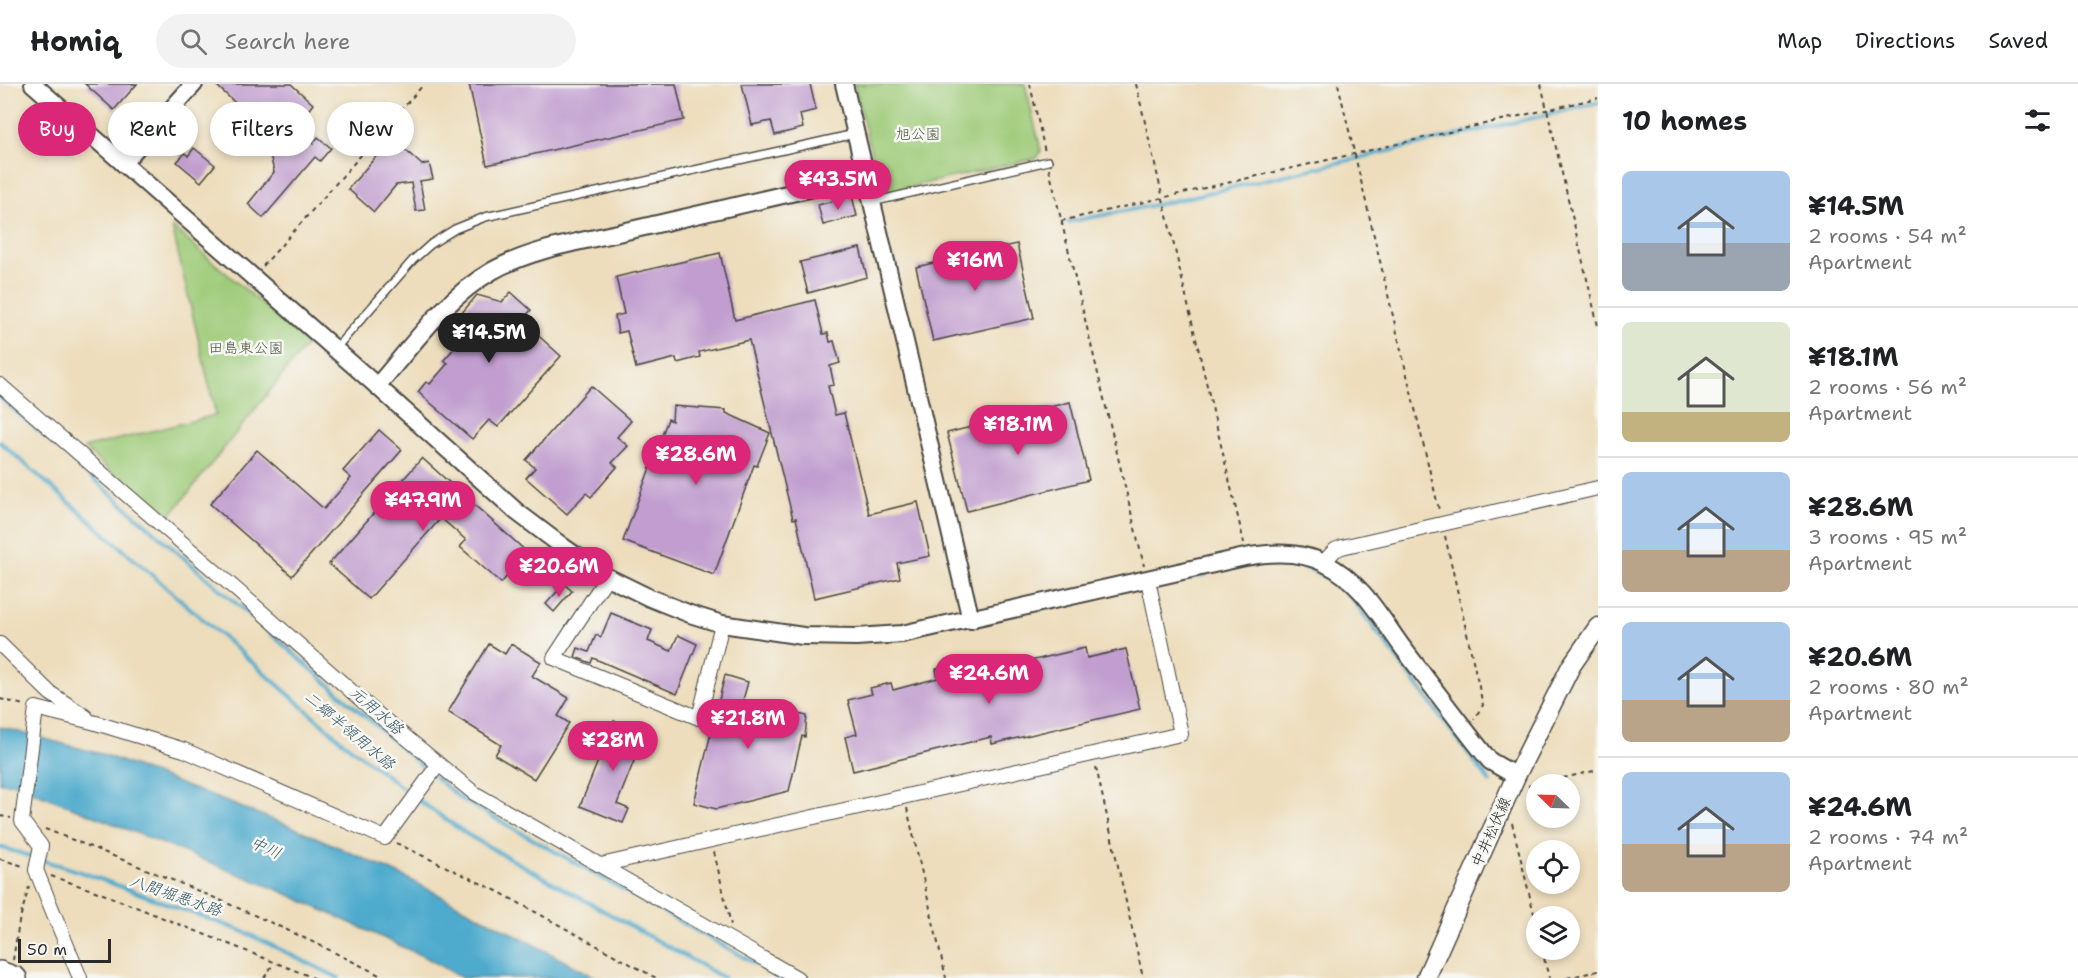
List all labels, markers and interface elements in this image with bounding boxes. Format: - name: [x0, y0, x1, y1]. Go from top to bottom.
- search box: [156, 14, 576, 68]
- text: Homiq: [30, 22, 120, 60]
- icon: search: [177, 25, 210, 58]
- text: Search here: [225, 27, 351, 56]
- text: Map: [1777, 27, 1822, 55]
- text: Directions: [1855, 27, 1955, 55]
- text: Saved: [1988, 27, 2048, 55]
- chip: Buy: [18, 102, 96, 156]
- chip: Rent: [108, 102, 198, 156]
- chip: Filters: [210, 102, 315, 156]
- chip: New: [327, 102, 414, 156]
- text: 10 homes: [1622, 103, 1747, 138]
- icon: filters: [2021, 104, 2054, 137]
- park label: 旭公園: [895, 124, 941, 144]
- pin: ¥43.5M: [789, 160, 887, 211]
- text: ¥43.5M: [798, 166, 878, 192]
- text: ¥14.5M: [1808, 188, 1904, 223]
- icon: home: [1670, 195, 1742, 267]
- text: 2 rooms · 54 m²: [1808, 223, 1967, 249]
- pin: ¥16M: [939, 241, 1011, 292]
- text: ¥16M: [947, 247, 1003, 273]
- text: Apartment: [1808, 249, 1912, 275]
- pin: ¥14.5M: [440, 313, 538, 364]
- text: ¥14.5M: [452, 319, 526, 345]
- park label: 田島東公園: [208, 338, 284, 358]
- text: ¥18.1M: [1808, 339, 1898, 374]
- icon: home: [1670, 346, 1742, 418]
- text: 2 rooms · 56 m²: [1808, 374, 1967, 400]
- text: Apartment: [1808, 400, 1912, 426]
- pin: ¥18.1M: [969, 405, 1067, 456]
- text: ¥18.1M: [983, 411, 1053, 437]
- pin: ¥28.6M: [647, 435, 745, 486]
- text: ¥28.6M: [655, 441, 737, 467]
- pin: ¥47.9M: [374, 481, 472, 532]
- text: ¥47.9M: [384, 487, 462, 513]
- text: ¥28.6M: [1808, 489, 1913, 524]
- icon: home: [1670, 496, 1742, 568]
- text: 3 rooms · 95 m²: [1808, 524, 1967, 550]
- pin: ¥20.6M: [510, 547, 608, 598]
- text: Apartment: [1808, 550, 1912, 576]
- text: ¥20.6M: [519, 553, 599, 579]
- text: ¥20.6M: [1808, 639, 1912, 674]
- icon: home: [1670, 646, 1742, 718]
- pin: ¥24.6M: [940, 654, 1038, 705]
- text: ¥24.6M: [949, 660, 1029, 686]
- text: 2 rooms · 80 m²: [1808, 674, 1969, 700]
- water label: 元用水路: [346, 681, 408, 740]
- water label: 二郷半領用水路: [300, 686, 400, 775]
- pin: ¥21.8M: [699, 699, 797, 750]
- text: Apartment: [1808, 700, 1912, 726]
- text: ¥21.8M: [710, 705, 786, 731]
- pin: ¥28M: [577, 721, 649, 772]
- text: ¥28M: [582, 727, 644, 753]
- north arrow: [1526, 774, 1580, 828]
- map controls: [1526, 774, 1580, 960]
- text: ¥24.6M: [1808, 789, 1912, 824]
- street label: 中井松伏線: [1467, 794, 1515, 870]
- icon: home: [1670, 796, 1742, 868]
- text: 2 rooms · 74 m²: [1808, 824, 1968, 850]
- water label: 中川: [247, 831, 285, 864]
- button: locate: [1526, 840, 1580, 894]
- text: Apartment: [1808, 850, 1912, 876]
- water label: 八間堀悪水路: [127, 870, 226, 921]
- button: layers: [1526, 906, 1580, 960]
- scale bar: [18, 936, 111, 964]
- text: 50 m: [27, 939, 67, 960]

